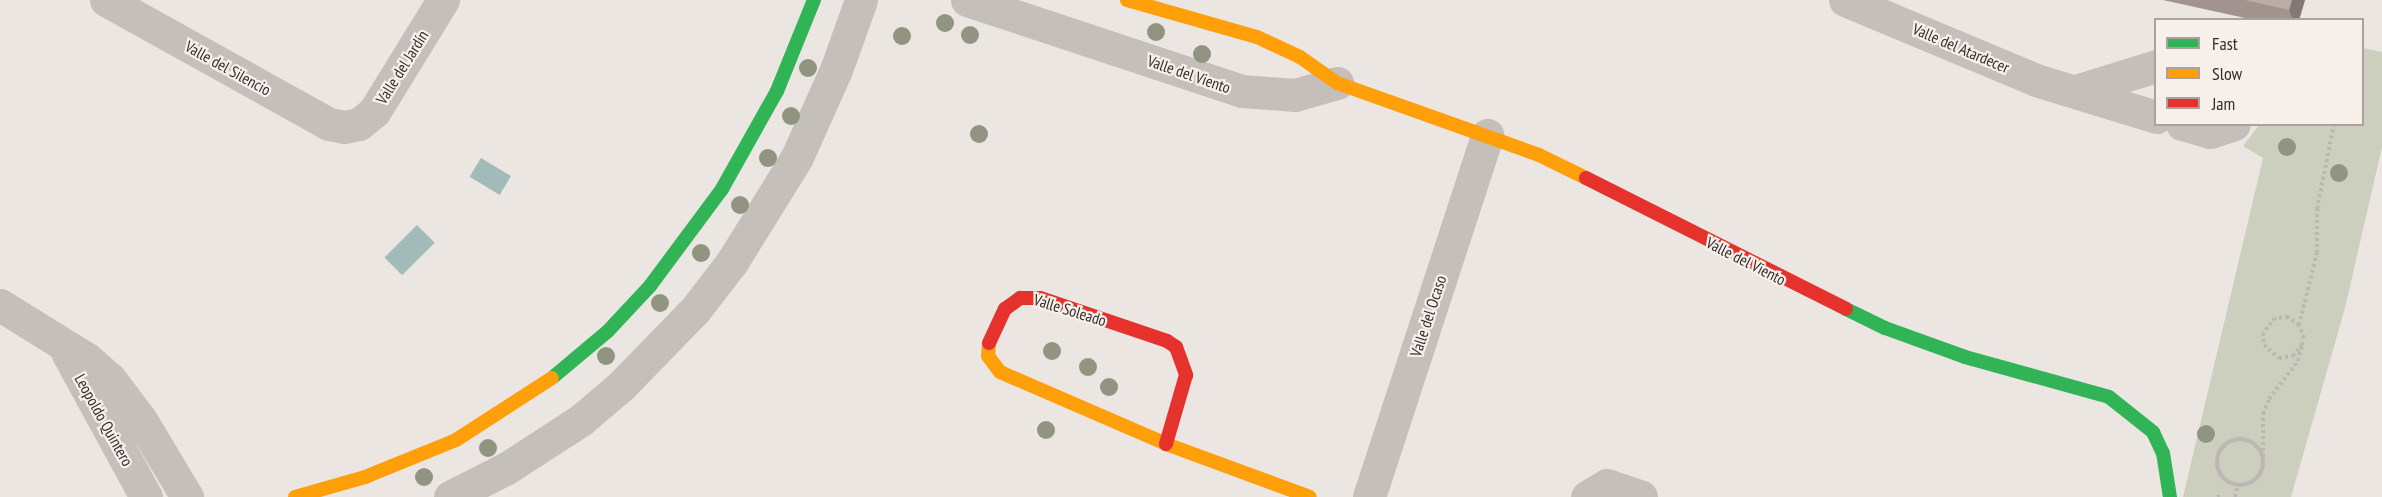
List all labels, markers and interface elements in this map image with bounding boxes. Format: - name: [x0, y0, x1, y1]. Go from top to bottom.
- legend: [2154, 18, 2364, 126]
- street label: Valle del Atardecer: [1910, 19, 2012, 77]
- street label: Valle del Jardín: [372, 27, 432, 107]
- text: Fast: [2212, 32, 2238, 55]
- street label: Valle del Silencio: [182, 37, 274, 99]
- street label: Valle del Viento: [1145, 51, 1233, 97]
- text: Slow: [2212, 62, 2242, 85]
- text: Jam: [2212, 92, 2235, 115]
- street label: Valle del Viento: [1703, 233, 1789, 289]
- street label: Valle del Ocaso: [1406, 273, 1450, 359]
- street label: Valle Soleado: [1031, 290, 1109, 330]
- street label: Leopoldo Quintero: [71, 370, 137, 470]

